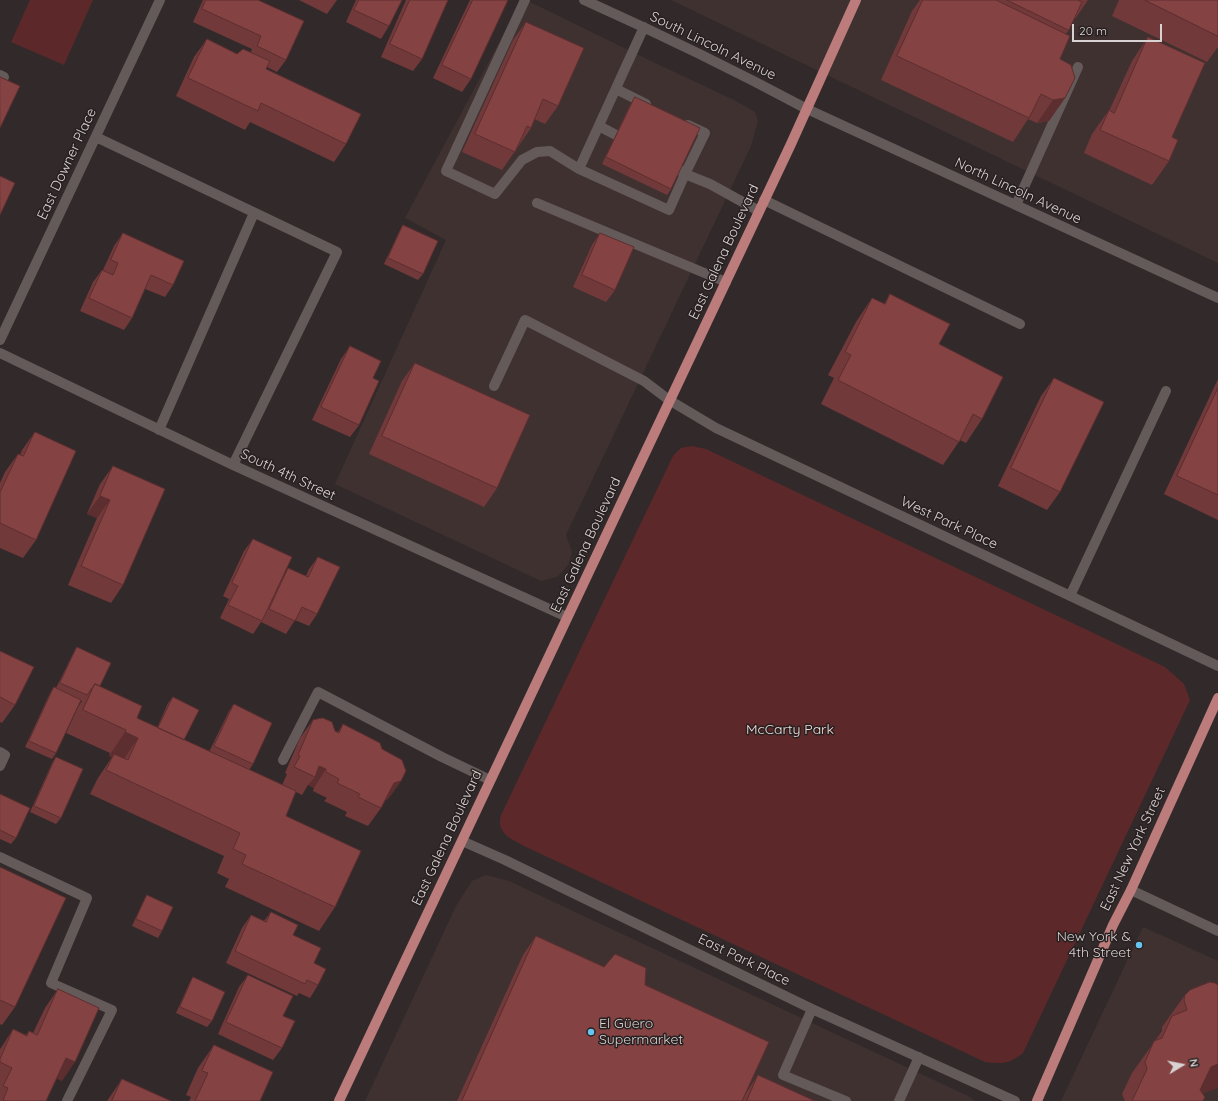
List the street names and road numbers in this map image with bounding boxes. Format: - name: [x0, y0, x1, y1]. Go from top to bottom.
- street label: South Lincoln Avenue: [647, 8, 779, 84]
- street label: East Downer Place: [34, 106, 100, 222]
- street label: North Lincoln Avenue: [952, 154, 1084, 228]
- street label: East Galena Boulevard: [685, 182, 763, 322]
- street label: South 4th Street: [238, 446, 338, 504]
- street label: East Galena Boulevard: [547, 475, 625, 615]
- street label: West Park Place: [898, 493, 1000, 553]
- street label: East Galena Boulevard: [408, 768, 486, 908]
- street label: East New York Street: [1097, 784, 1169, 914]
- street label: East Park Place: [695, 930, 793, 990]

